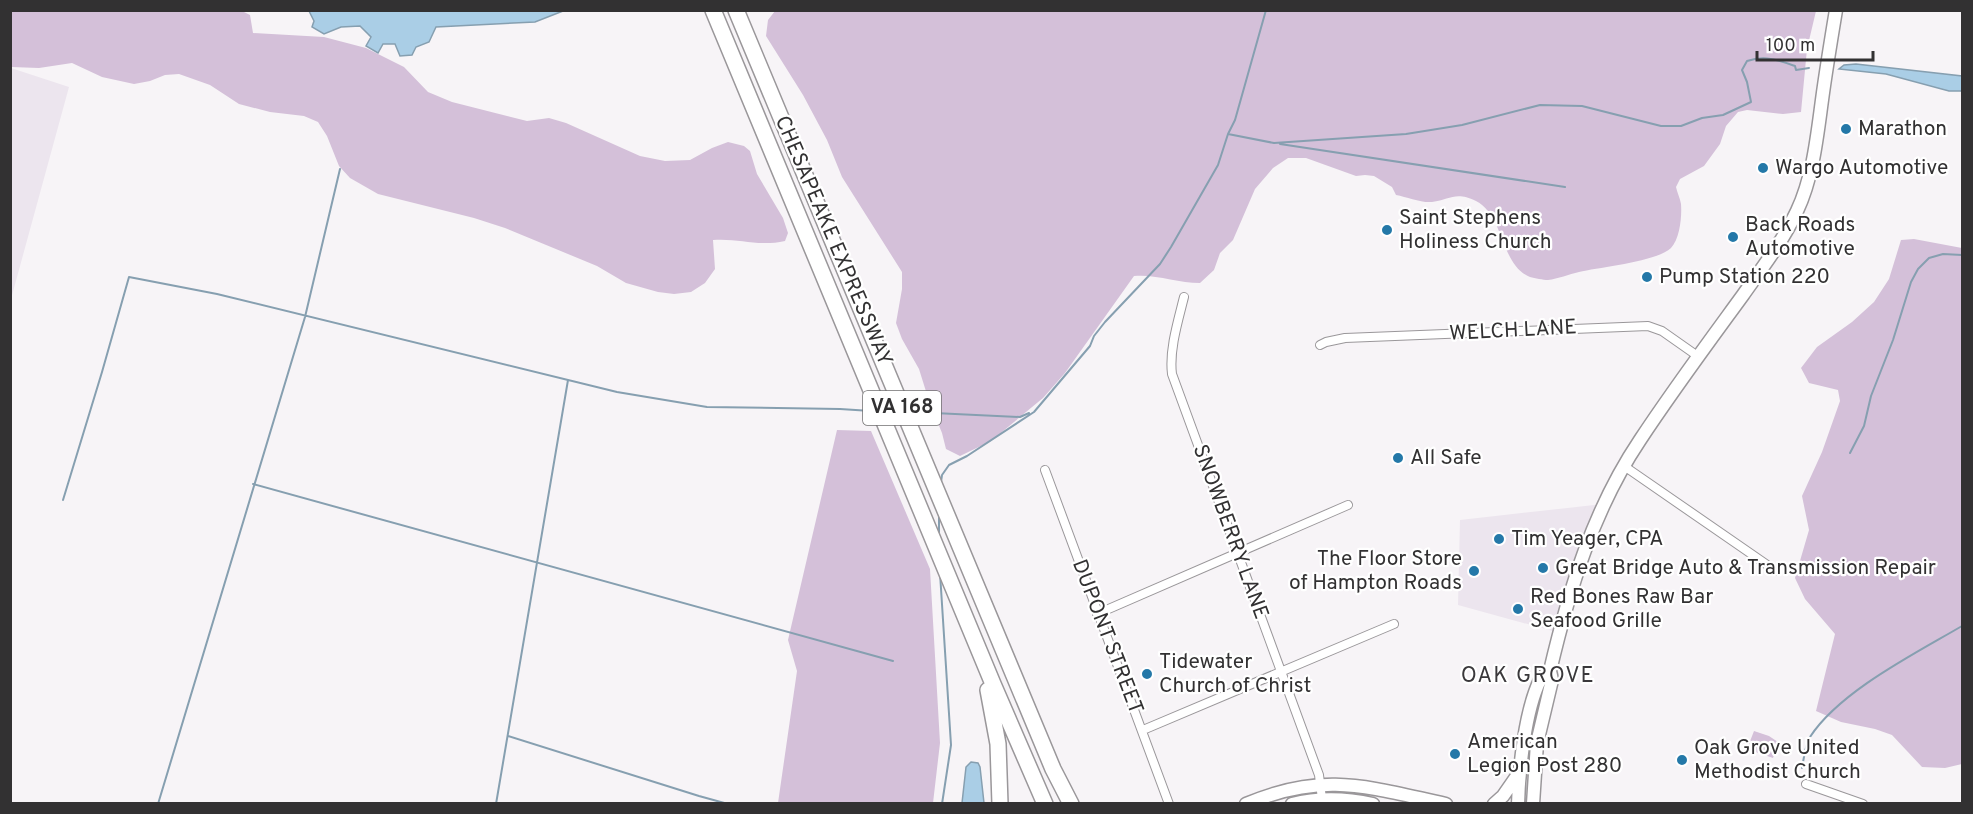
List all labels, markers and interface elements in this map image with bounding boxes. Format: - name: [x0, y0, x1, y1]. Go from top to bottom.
- scale bar: [1757, 24, 1872, 62]
- text: 100 m: [1766, 35, 1815, 58]
- street label: CHESAPEAKE EXPRESSWAY: [768, 112, 898, 370]
- place label: Marathon: [1858, 116, 1947, 143]
- marker: Marathon: [1839, 122, 1853, 136]
- place label: Wargo Automotive: [1775, 155, 1948, 182]
- marker: Wargo Automotive: [1756, 161, 1770, 175]
- place label: Saint Stephens Holiness Church: [1399, 205, 1552, 256]
- place label: Back Roads Automotive: [1745, 212, 1855, 263]
- marker: Saint Stephens Holiness Church: [1380, 223, 1394, 237]
- marker: Back Roads Automotive: [1726, 230, 1740, 244]
- place label: Pump Station 220: [1659, 264, 1830, 291]
- marker: Pump Station 220: [1640, 270, 1654, 284]
- street label: WELCH LANE: [1449, 314, 1577, 348]
- road number: VA 168: [863, 391, 941, 425]
- street label: SNOWBERRY LANE: [1186, 441, 1274, 623]
- place label: All Safe: [1410, 445, 1482, 472]
- marker: All Safe: [1391, 451, 1405, 465]
- place label: Tim Yeager, CPA: [1511, 526, 1664, 553]
- marker: Tim Yeager, CPA: [1492, 532, 1506, 546]
- place label: The Floor Store of Hampton Roads: [1289, 546, 1462, 597]
- place label: Great Bridge Auto & Transmission Repair: [1555, 555, 1936, 582]
- street label: DUPONT STREET: [1065, 556, 1149, 718]
- marker: Great Bridge Auto & Transmission Repair: [1536, 561, 1550, 575]
- marker: The Floor Store of Hampton Roads: [1467, 564, 1481, 578]
- place label: Red Bones Raw Bar Seafood Grille: [1530, 584, 1713, 635]
- marker: Red Bones Raw Bar Seafood Grille: [1511, 602, 1525, 616]
- place label: Tidewater Church of Christ: [1159, 649, 1311, 700]
- district label: OAK GROVE: [1461, 663, 1595, 690]
- marker: Tidewater Church of Christ: [1140, 667, 1154, 681]
- place label: American Legion Post 280: [1467, 729, 1622, 780]
- place label: Oak Grove United Methodist Church: [1694, 735, 1861, 786]
- marker: American Legion Post 280: [1448, 747, 1462, 761]
- marker: Oak Grove United Methodist Church: [1675, 753, 1689, 767]

